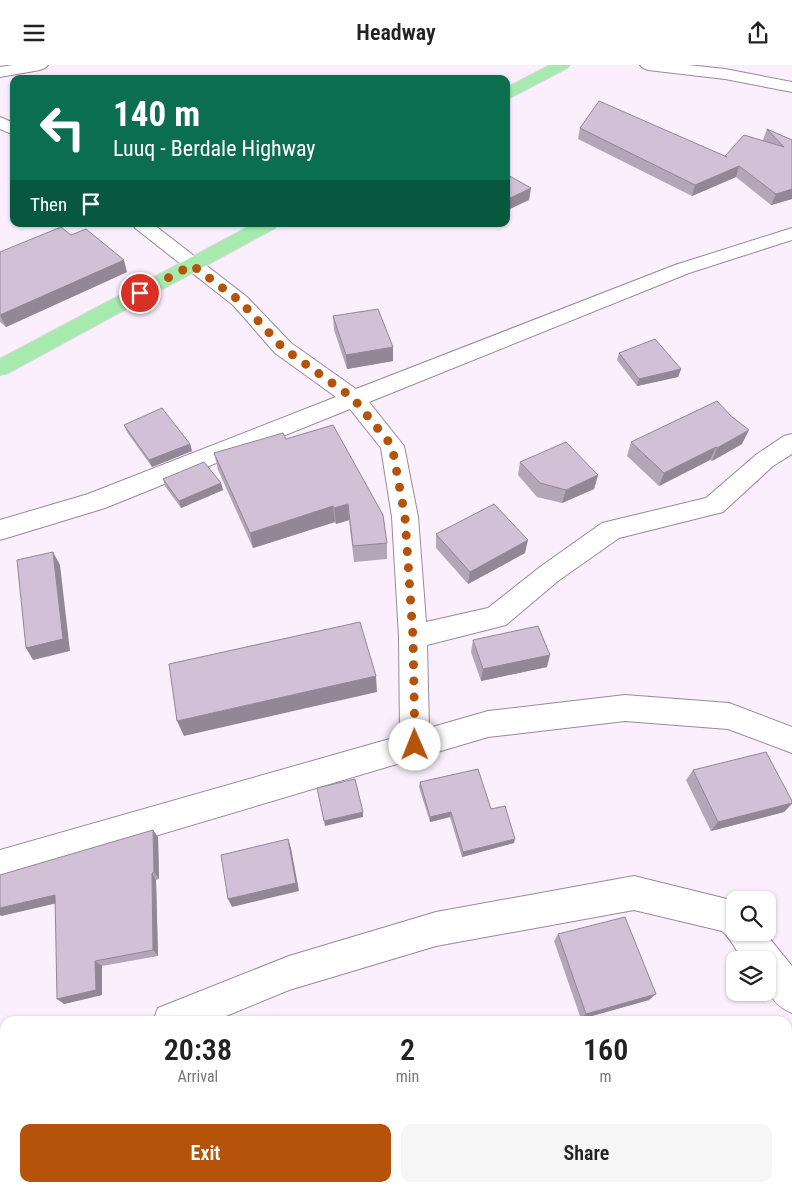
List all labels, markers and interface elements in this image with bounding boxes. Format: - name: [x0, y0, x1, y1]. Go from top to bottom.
- icon: menu: [20, 19, 48, 47]
- icon: share: [744, 19, 772, 47]
- text: Headway: [356, 20, 436, 45]
- text: 140 m: [113, 94, 200, 135]
- icon: left: [30, 95, 95, 160]
- text: Luuq - Berdale Highway: [113, 136, 316, 161]
- icon: arrive: [77, 190, 105, 218]
- text: Then: [30, 193, 67, 216]
- pin: [119, 272, 161, 314]
- icon: arrive: [126, 279, 154, 307]
- position arrow: [388, 718, 440, 770]
- map controls: [726, 891, 776, 1001]
- button: search: [726, 891, 776, 941]
- button: layers: [726, 951, 776, 1001]
- text: 20:38: [164, 1032, 232, 1067]
- text: 2: [400, 1032, 415, 1067]
- text: 160: [583, 1032, 628, 1067]
- text: Arrival: [178, 1067, 218, 1086]
- text: min: [396, 1067, 419, 1086]
- text: m: [600, 1067, 612, 1086]
- button: Exit: [20, 1124, 391, 1182]
- button: Share: [401, 1124, 772, 1182]

